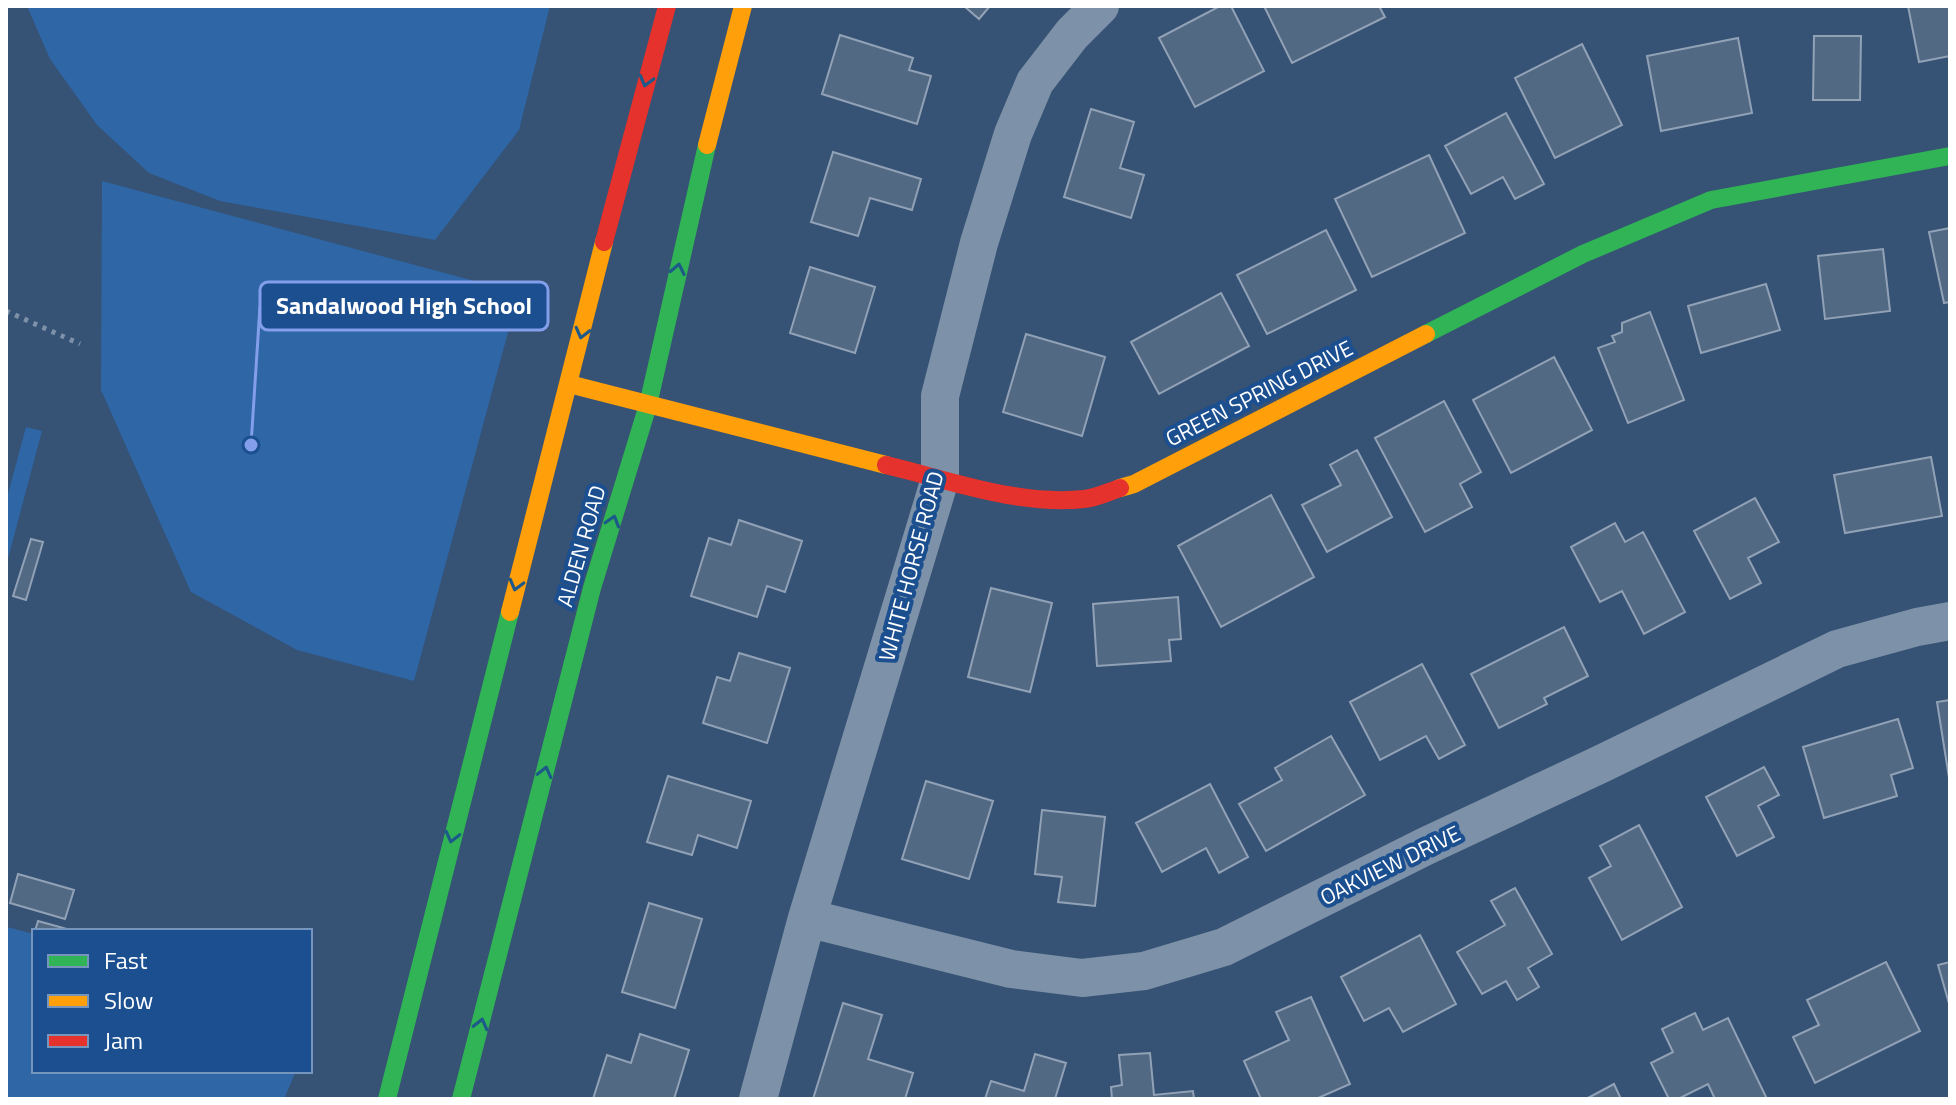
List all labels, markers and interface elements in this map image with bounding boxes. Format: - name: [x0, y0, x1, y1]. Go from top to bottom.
- one-way arrow: [639, 74, 656, 88]
- one-way arrow: [669, 263, 686, 276]
- callout: Sandalwood High School: [260, 282, 548, 330]
- text: Sandalwood High School: [276, 287, 532, 323]
- one-way arrow: [574, 326, 591, 339]
- street label: GREEN SPRING DRIVE: [1159, 331, 1359, 455]
- street label: WHITE HORSE ROAD: [869, 467, 953, 665]
- street label: ALDEN ROAD: [547, 481, 615, 611]
- one-way arrow: [604, 514, 620, 528]
- one-way arrow: [509, 577, 526, 591]
- one-way arrow: [536, 765, 553, 779]
- street label: OAKVIEW DRIVE: [1314, 816, 1466, 914]
- one-way arrow: [444, 829, 461, 843]
- legend: [32, 929, 312, 1073]
- text: Fast: [104, 942, 148, 978]
- text: Slow: [104, 982, 153, 1018]
- one-way arrow: [471, 1017, 488, 1031]
- text: Jam: [104, 1022, 143, 1058]

